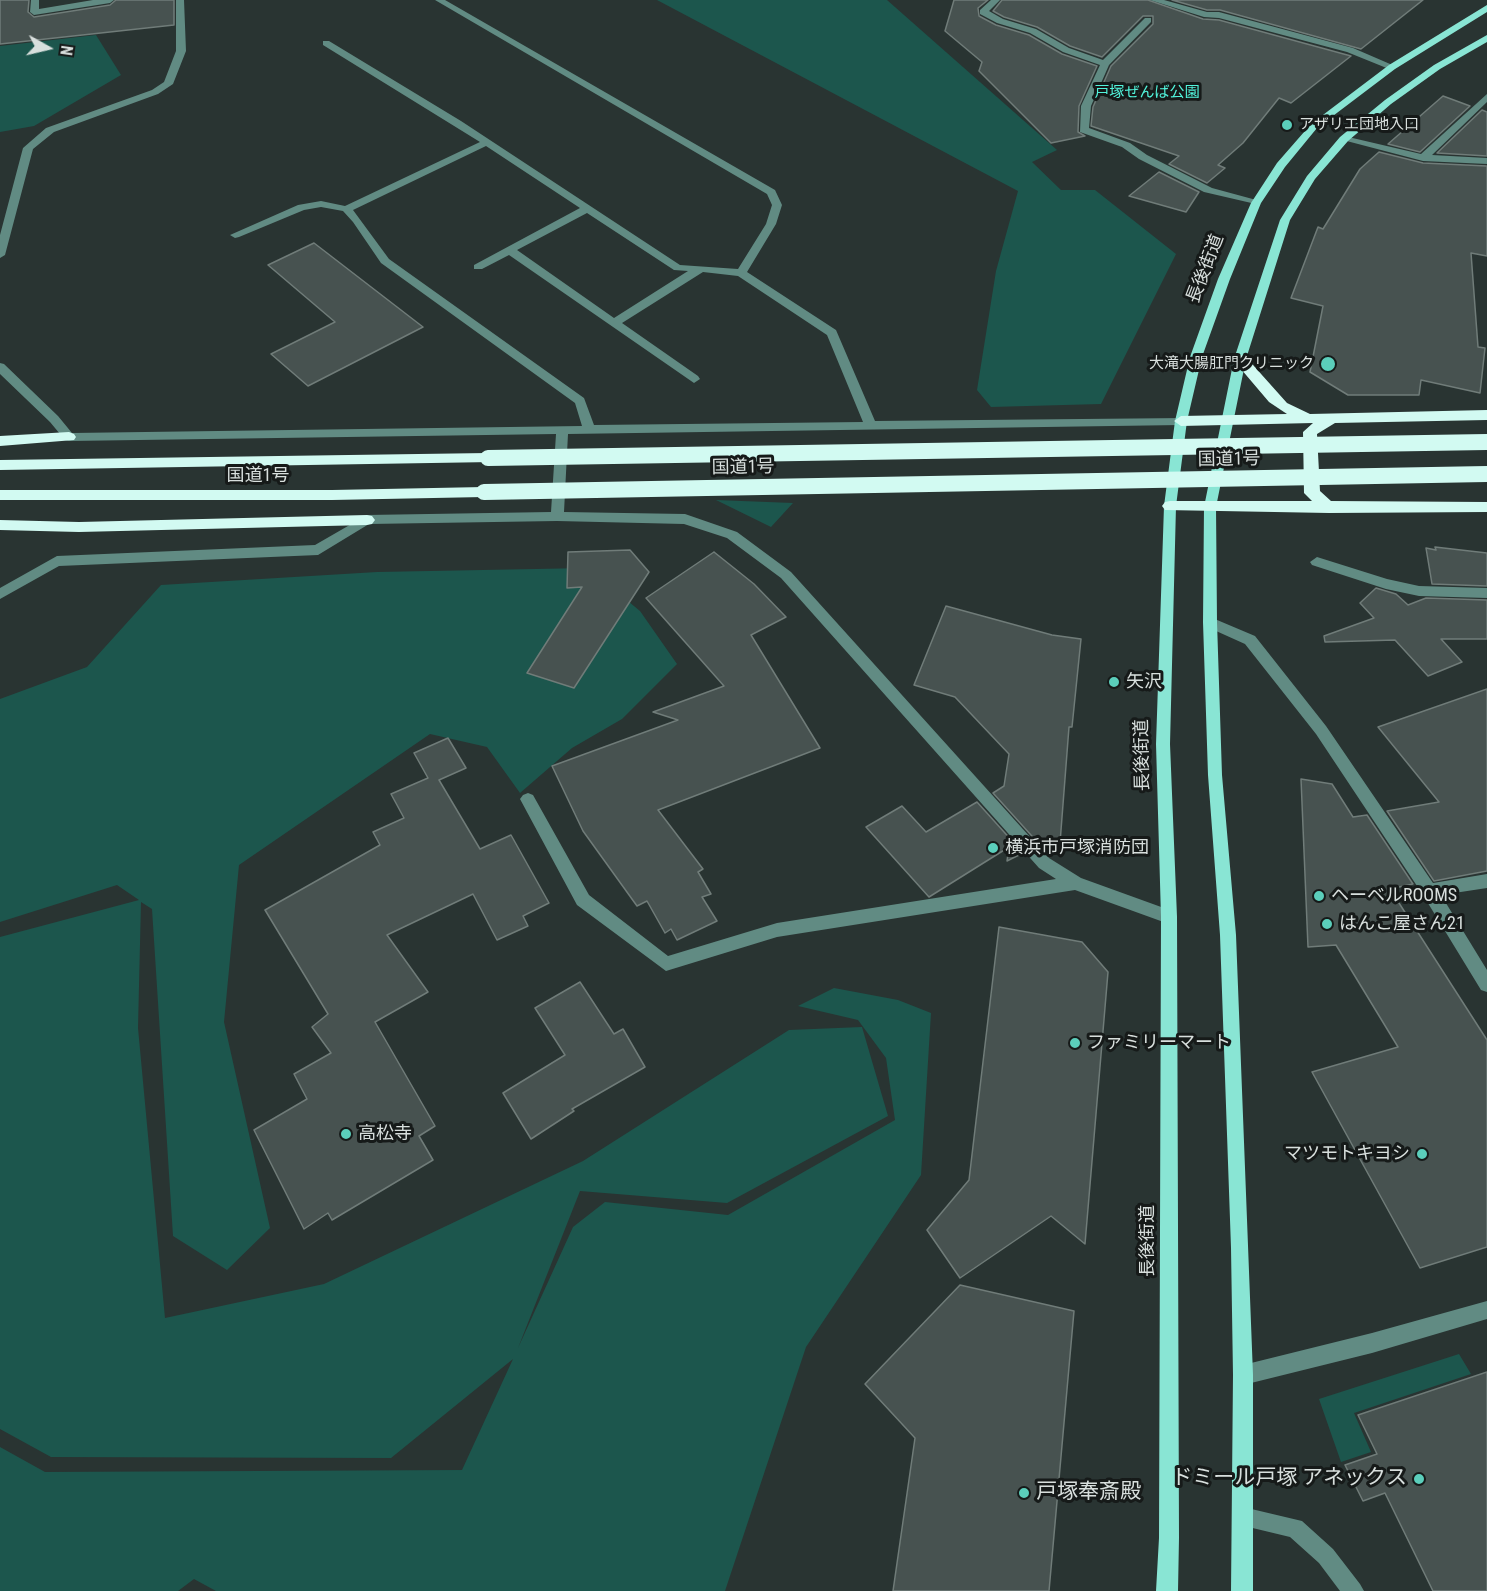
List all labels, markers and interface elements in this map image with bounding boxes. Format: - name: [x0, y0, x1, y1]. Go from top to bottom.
- north arrow: [18, 18, 78, 78]
- text: N: [56, 44, 76, 57]
- park label: 戸塚ぜんば公園: [1095, 84, 1199, 102]
- place label: アザリエ団地入口: [1299, 116, 1419, 134]
- marker: アザリエ団地入口: [1280, 118, 1294, 132]
- street label: 長後街道: [1183, 232, 1229, 306]
- place label: 大滝大腸肛門クリニック: [1149, 355, 1314, 373]
- marker: 大滝大腸肛門クリニック: [1319, 355, 1337, 373]
- street label: 国道1号: [1197, 449, 1261, 471]
- street label: 国道1号: [711, 457, 775, 479]
- street label: 国道1号: [227, 465, 289, 487]
- place label: 矢沢: [1126, 671, 1162, 693]
- marker: 矢沢: [1107, 675, 1121, 689]
- street label: 長後街道: [1132, 719, 1154, 791]
- place label: 横浜市戸塚消防団: [1005, 837, 1149, 859]
- marker: 横浜市戸塚消防団: [986, 841, 1000, 855]
- place label: ヘーベルROOMS: [1331, 885, 1457, 907]
- marker: ヘーベルROOMS: [1312, 889, 1326, 903]
- place label: はんこ屋さん21: [1339, 913, 1465, 935]
- marker: はんこ屋さん21: [1320, 917, 1334, 931]
- place label: ファミリーマート: [1087, 1032, 1231, 1054]
- marker: ファミリーマート: [1068, 1036, 1082, 1050]
- place label: 高松寺: [358, 1123, 412, 1145]
- marker: 高松寺: [339, 1127, 353, 1141]
- place label: マツモトキヨシ: [1284, 1143, 1410, 1165]
- marker: マツモトキヨシ: [1415, 1147, 1429, 1161]
- street label: 長後街道: [1137, 1205, 1159, 1277]
- place label: ドミール戸塚 アネックス: [1171, 1466, 1407, 1492]
- marker: ドミール戸塚 アネックス: [1412, 1472, 1426, 1486]
- place label: 戸塚奉斎殿: [1036, 1480, 1141, 1506]
- marker: 戸塚奉斎殿: [1017, 1486, 1031, 1500]

